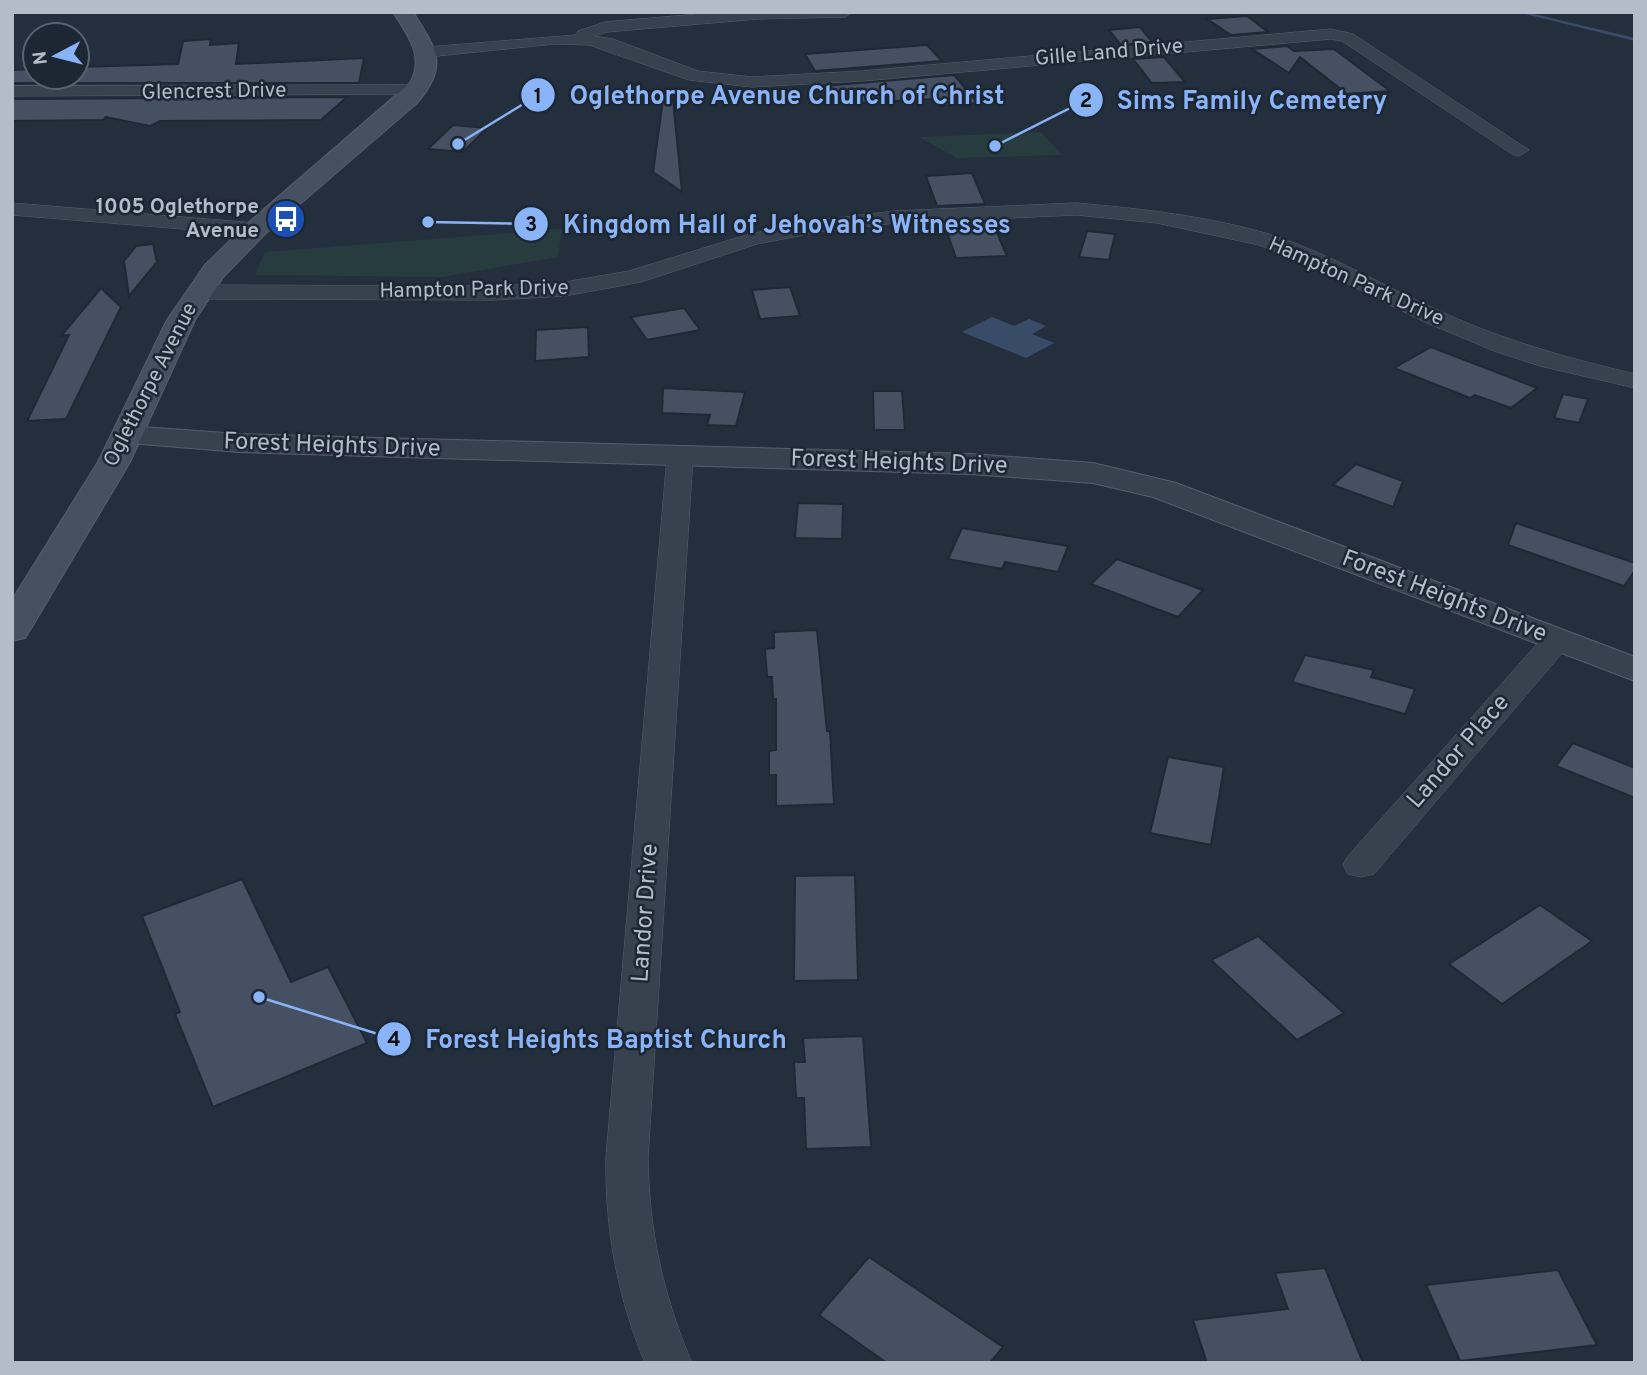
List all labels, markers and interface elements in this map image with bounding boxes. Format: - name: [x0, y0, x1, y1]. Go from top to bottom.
- north arrow: [21, 21, 91, 91]
- street label: Gille Land Drive: [1034, 33, 1184, 73]
- text: N: [28, 50, 54, 66]
- callout: Oglethorpe Avenue Church of Christ: [520, 72, 1019, 119]
- callout: Sims Family Cemetery: [1068, 76, 1402, 123]
- street label: Glencrest Drive: [141, 77, 287, 107]
- text: Oglethorpe Avenue Church of Christ: [570, 81, 1004, 114]
- text: 1: [534, 84, 542, 111]
- text: Sims Family Cemetery: [1117, 86, 1387, 119]
- text: 2: [1080, 88, 1092, 115]
- place label: 1005 Oglethorpe Avenue: [96, 194, 259, 245]
- bus stop icon: 1005 Oglethorpe Avenue: [265, 198, 307, 240]
- callout: Kingdom Hall of Jehovah’s Witnesses: [514, 201, 1025, 248]
- text: Kingdom Hall of Jehovah’s Witnesses: [563, 210, 1011, 243]
- text: 3: [525, 212, 537, 239]
- street label: Hampton Park Drive: [1264, 231, 1448, 333]
- street label: Hampton Park Drive: [379, 275, 569, 305]
- street label: Oglethorpe Avenue: [98, 298, 204, 472]
- street label: Forest Heights Drive: [223, 427, 441, 465]
- street label: Forest Heights Drive: [790, 444, 1008, 482]
- street label: Forest Heights Drive: [1337, 544, 1551, 650]
- street label: Landor Place: [1401, 689, 1517, 815]
- street label: Landor Drive: [626, 843, 666, 983]
- callout: Forest Heights Baptist Church: [376, 1015, 801, 1062]
- text: Forest Heights Baptist Church: [425, 1025, 787, 1058]
- text: 4: [387, 1027, 401, 1054]

